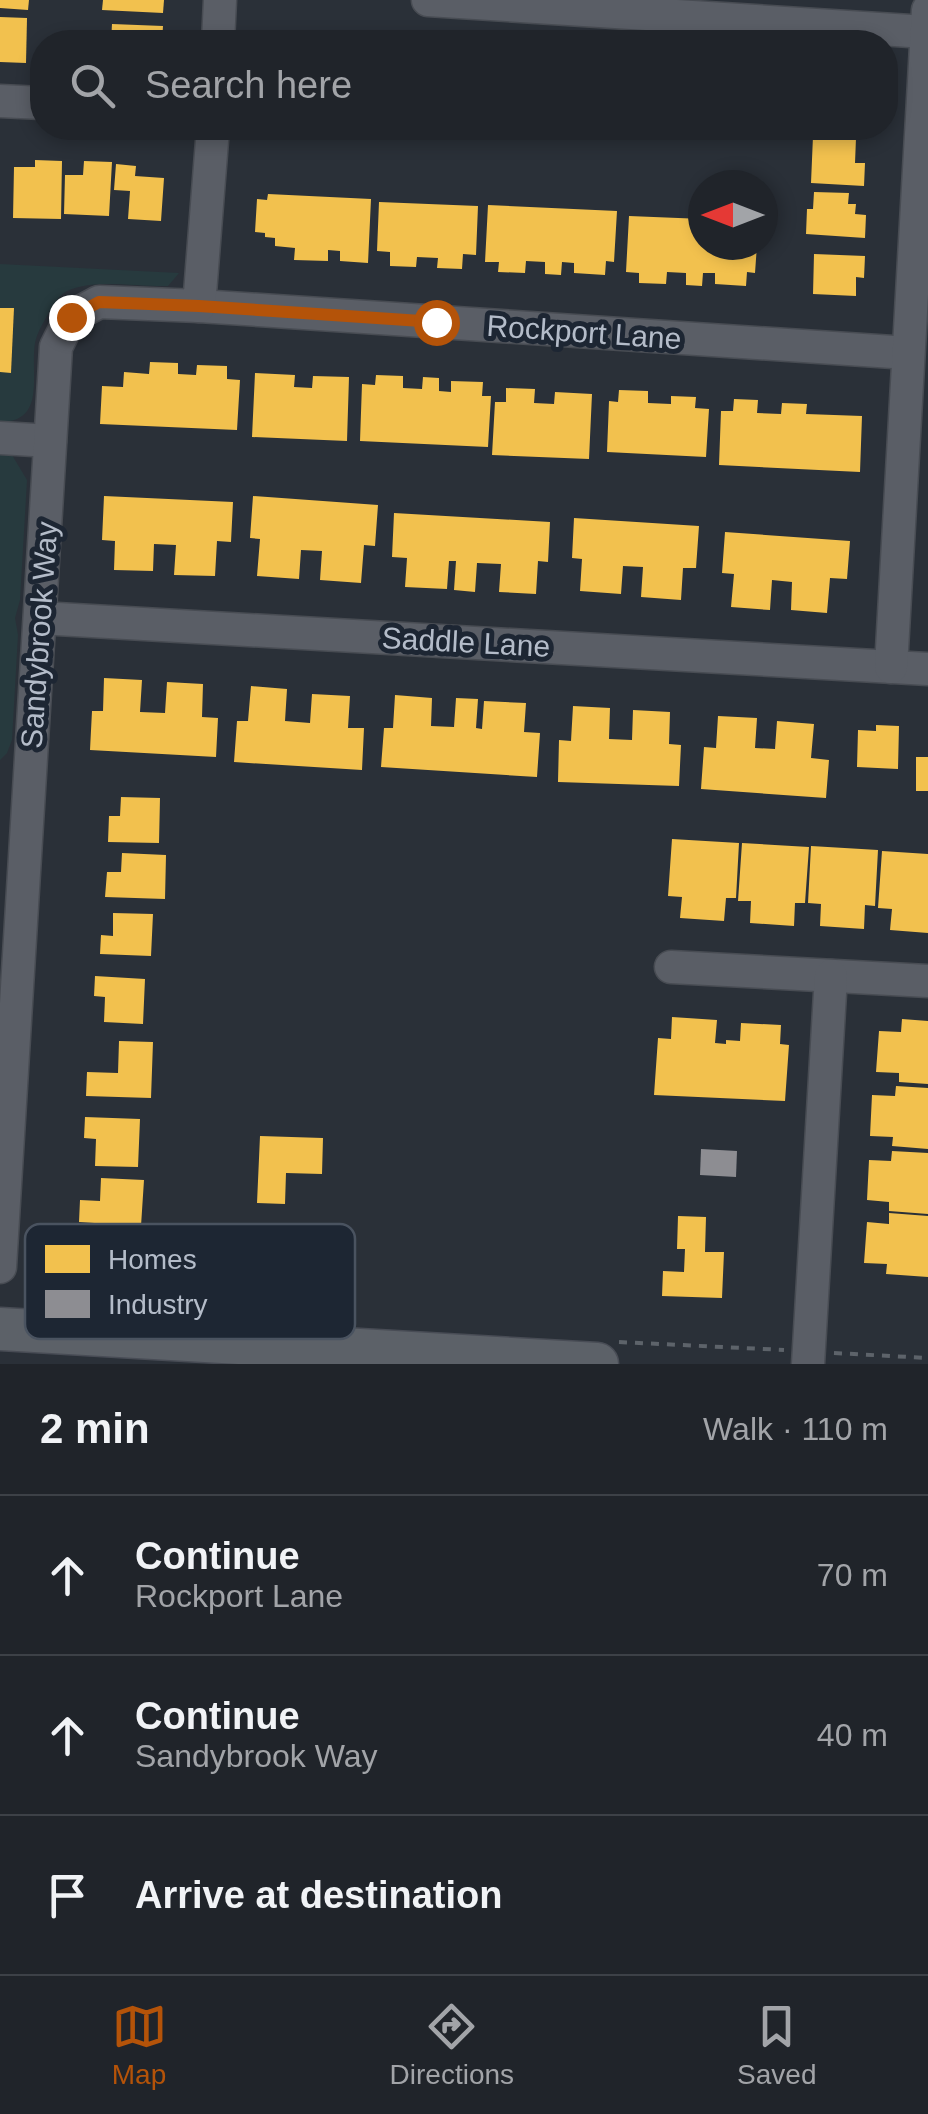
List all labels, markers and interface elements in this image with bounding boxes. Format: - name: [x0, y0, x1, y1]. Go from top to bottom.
- search box: [30, 30, 898, 140]
- icon: search: [65, 58, 120, 113]
- text: Search here: [145, 64, 352, 106]
- north arrow: [688, 170, 778, 260]
- route end: [49, 295, 95, 341]
- route start: [414, 300, 460, 346]
- street label: Rockport Lane: [486, 309, 682, 355]
- street label: Sandybrook Way: [15, 520, 63, 750]
- street label: Saddle Lane: [381, 621, 551, 663]
- legend: [25, 1224, 355, 1339]
- text: Homes: [108, 1244, 197, 1275]
- text: Industry: [108, 1289, 208, 1320]
- text: 2 min: [40, 1405, 150, 1452]
- text: Walk · 110 m: [703, 1411, 888, 1447]
- text: Continue: [135, 1535, 300, 1577]
- icon: ahead: [40, 1548, 95, 1603]
- text: 70 m: [817, 1557, 888, 1593]
- text: Rockport Lane: [135, 1578, 343, 1614]
- text: Continue: [135, 1695, 300, 1737]
- icon: ahead: [40, 1708, 95, 1763]
- text: 40 m: [817, 1717, 888, 1753]
- text: Sandybrook Way: [135, 1738, 377, 1774]
- icon: arrive: [40, 1868, 95, 1923]
- text: Arrive at destination: [135, 1874, 502, 1916]
- tab: Map: [112, 1999, 167, 2091]
- tab: Directions: [390, 1999, 514, 2091]
- tab: Saved: [737, 1999, 816, 2091]

